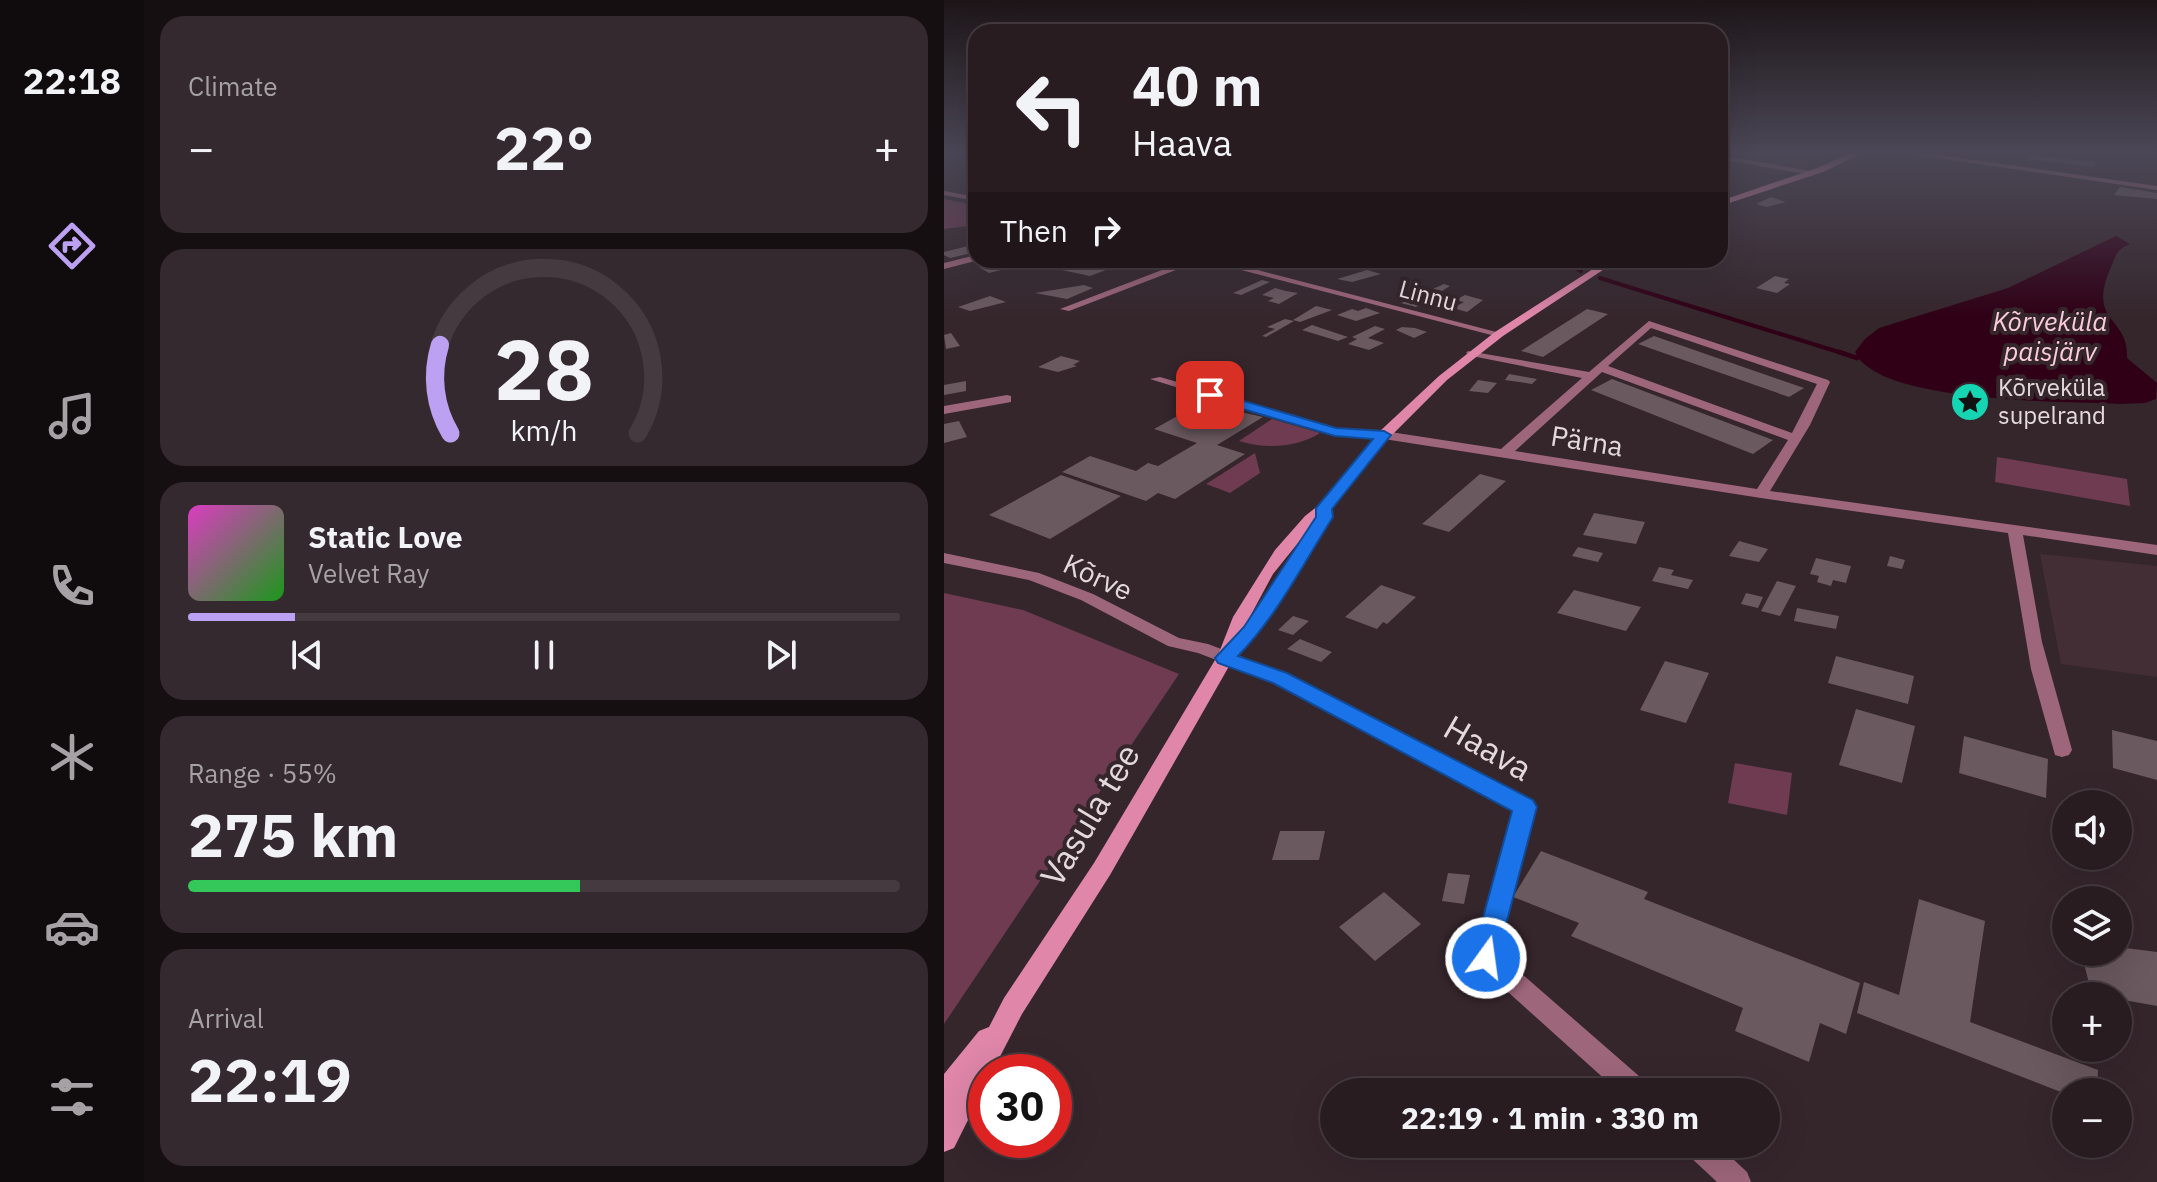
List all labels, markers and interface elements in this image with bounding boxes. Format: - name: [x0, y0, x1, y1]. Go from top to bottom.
- text: 40 m: [1132, 49, 1262, 121]
- icon: left: [1000, 56, 1104, 160]
- text: 22:18: [23, 57, 121, 104]
- text: Climate: [188, 69, 278, 103]
- text: 22°: [494, 108, 594, 187]
- text: −: [188, 119, 214, 176]
- text: +: [874, 119, 900, 176]
- text: Haava: [1132, 119, 1232, 166]
- icon: right: [1084, 208, 1128, 252]
- text: Then: [1000, 211, 1068, 250]
- icon: directions: [44, 218, 100, 274]
- street label: Linnu: [1396, 272, 1461, 318]
- water label: Kõrveküla paisjärv: [1993, 304, 2107, 368]
- text: 28: [494, 314, 594, 422]
- pin: [1176, 361, 1244, 429]
- place label: Kõrveküla supelrand: [1998, 371, 2106, 431]
- icon: arrive: [1188, 373, 1232, 417]
- place icon: Kõrveküla supelrand: [1949, 381, 1991, 423]
- icon: music: [44, 388, 100, 444]
- text: km/h: [510, 412, 578, 449]
- street label: Pärna: [1548, 417, 1626, 464]
- text: Static Love: [308, 517, 463, 556]
- street label: Kõrve: [1058, 545, 1139, 609]
- text: Velvet Ray: [308, 556, 429, 590]
- icon: phone: [44, 558, 100, 614]
- icon: previous: [285, 633, 329, 677]
- icon: pause: [522, 633, 566, 677]
- icon: next: [759, 633, 803, 677]
- street label: Haava: [1437, 704, 1540, 790]
- icon: climate: [44, 729, 100, 785]
- street label: Vasula tee: [1030, 735, 1149, 894]
- text: Range · 55%: [188, 756, 337, 790]
- map controls: [2052, 790, 2132, 1158]
- button: sound: [2052, 790, 2132, 870]
- text: 275 km: [188, 795, 398, 874]
- button: layers: [2052, 886, 2132, 966]
- icon: car: [44, 899, 100, 955]
- position arrow: [1444, 916, 1528, 1000]
- button: +: [2052, 982, 2132, 1062]
- text: Arrival: [188, 1001, 264, 1035]
- text: 22:19: [188, 1040, 352, 1119]
- speed limit sign: 30: [968, 1054, 1072, 1158]
- icon: filters: [44, 1069, 100, 1125]
- button: −: [2052, 1078, 2132, 1158]
- text: 22:19 · 1 min · 330 m: [1401, 1098, 1699, 1137]

